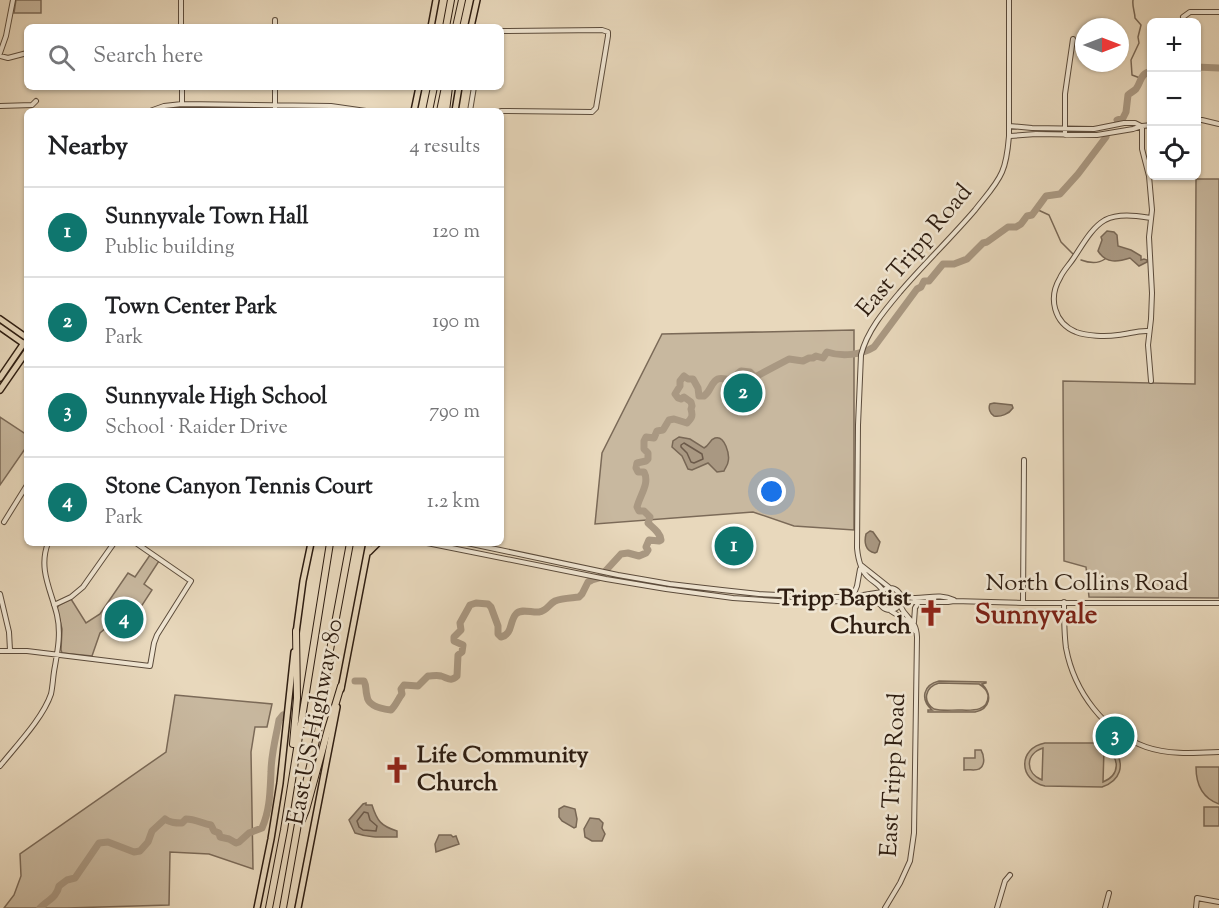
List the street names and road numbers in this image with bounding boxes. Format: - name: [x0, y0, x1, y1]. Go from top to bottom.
- street label: East Tripp Road: [849, 177, 981, 325]
- street label: North Collins Road: [986, 567, 1189, 601]
- street label: East US Highway 80: [279, 616, 353, 828]
- street label: East Tripp Road: [873, 692, 915, 858]

